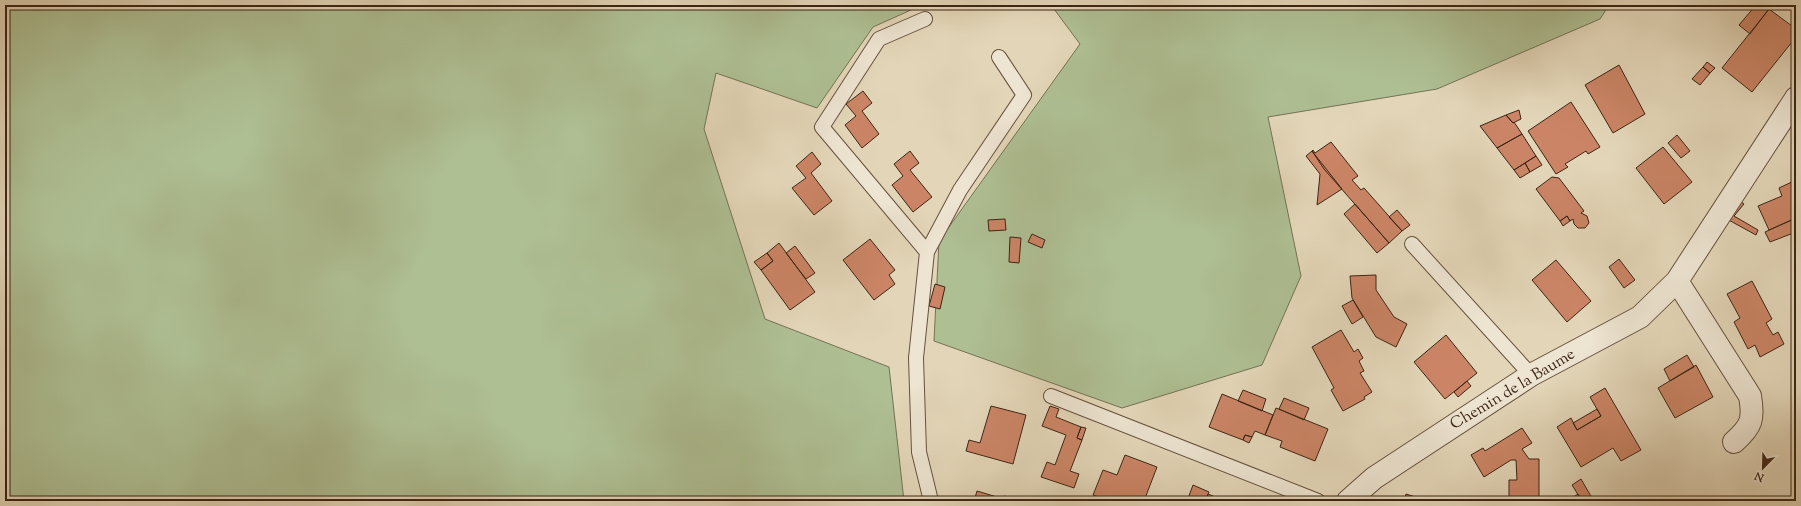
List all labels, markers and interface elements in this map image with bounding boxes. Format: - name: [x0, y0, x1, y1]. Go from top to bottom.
- street label: Chemin de la Baume: [1446, 344, 1580, 436]
- north arrow: [1743, 448, 1783, 488]
- text: N: [1752, 467, 1768, 486]

